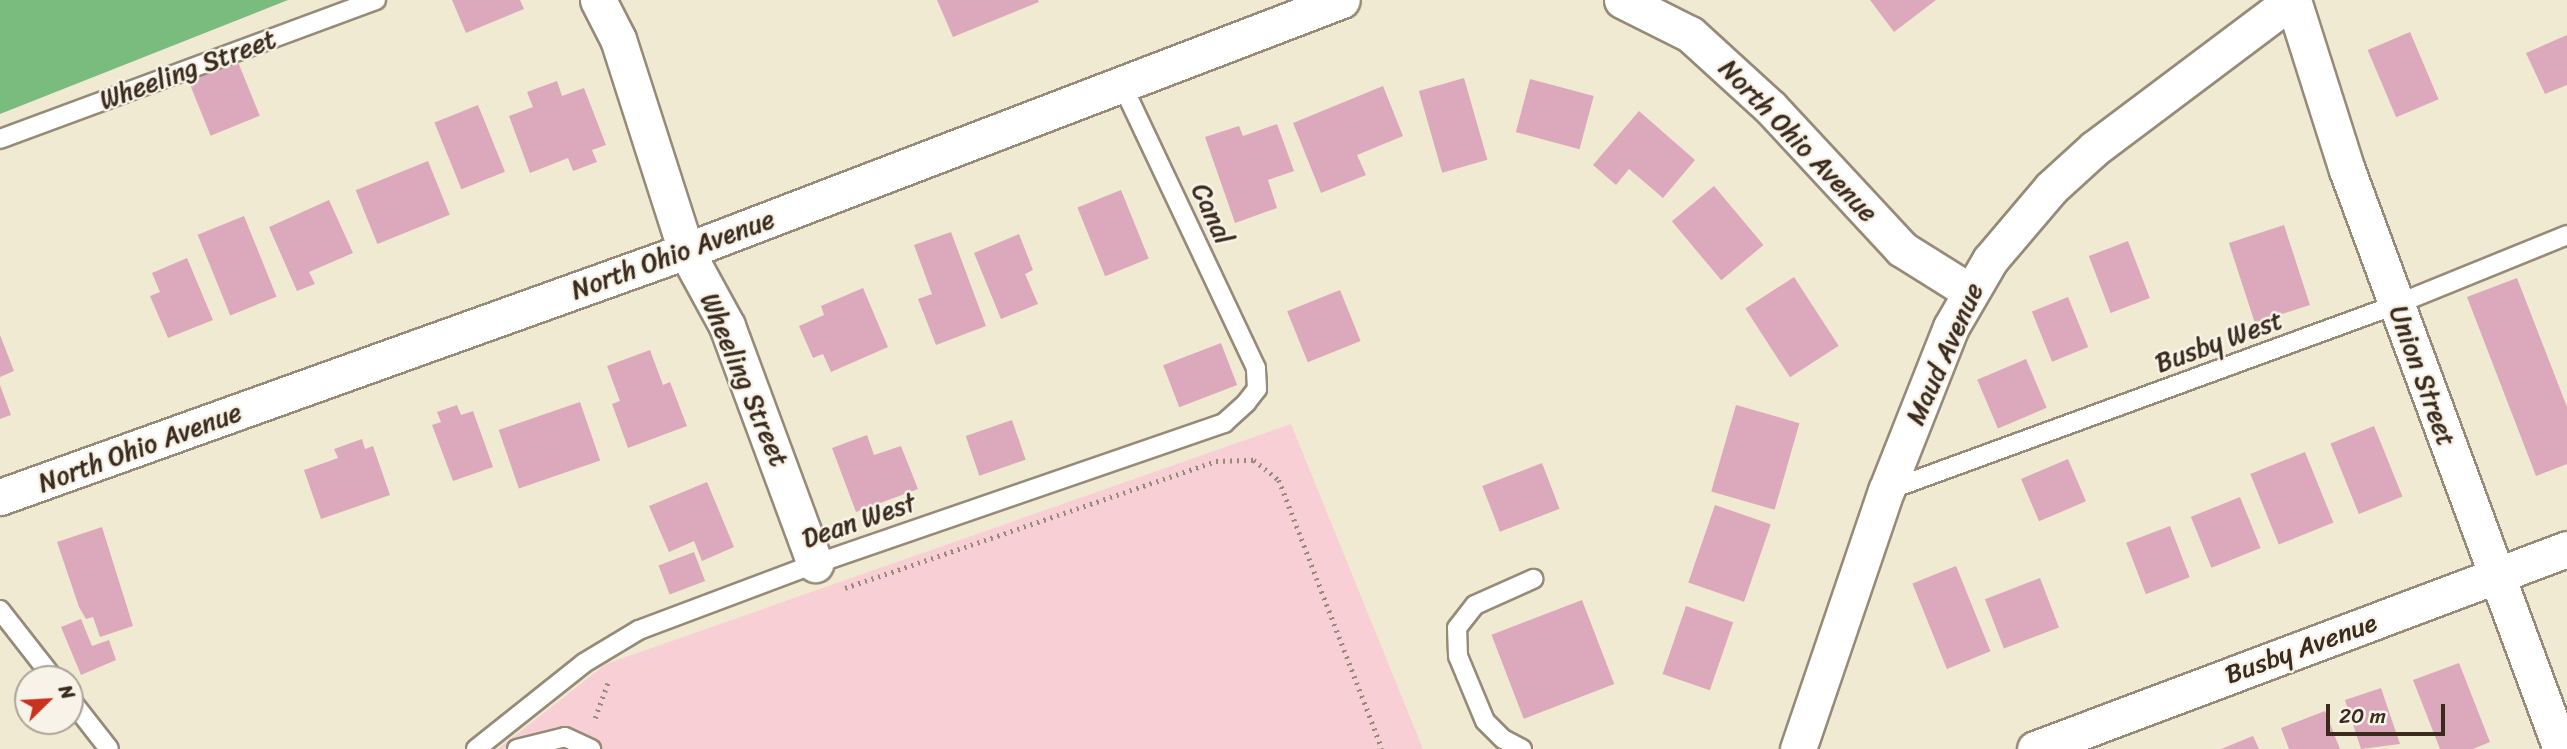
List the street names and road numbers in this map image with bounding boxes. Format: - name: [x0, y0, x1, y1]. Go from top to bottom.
- street label: Wheeling Street: [96, 24, 280, 116]
- street label: North Ohio Avenue: [1712, 53, 1884, 229]
- street label: Canal: [1184, 179, 1240, 249]
- street label: North Ohio Avenue: [567, 204, 779, 306]
- street label: Maud Avenue: [1900, 278, 1990, 430]
- street label: Wheeling Street: [694, 289, 794, 471]
- street label: Union Street: [2382, 301, 2462, 451]
- street label: Busby West: [2151, 305, 2287, 379]
- street label: North Ohio Avenue: [34, 397, 246, 499]
- street label: Dean West: [797, 487, 921, 555]
- street label: Busby Avenue: [2221, 607, 2381, 691]

